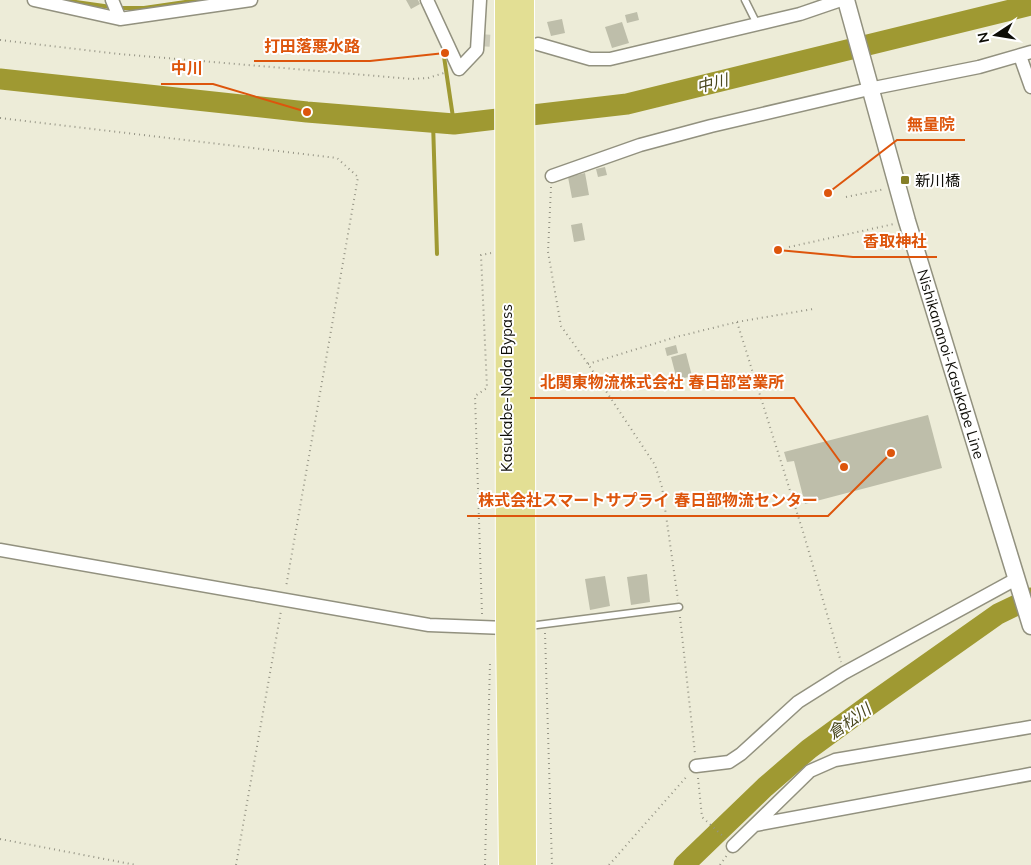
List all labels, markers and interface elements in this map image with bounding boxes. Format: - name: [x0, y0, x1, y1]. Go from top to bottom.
- north arrow: [971, 10, 1021, 60]
- callout: 打田落悪水路: [254, 30, 370, 61]
- text: N: [973, 31, 993, 45]
- text: 打田落悪水路: [264, 36, 360, 56]
- callout: 中川: [161, 53, 213, 84]
- text: 中川: [171, 58, 203, 78]
- water label: 中川: [694, 69, 732, 97]
- callout: 無量院: [897, 109, 965, 140]
- text: 無量院: [907, 114, 955, 134]
- place label: 新川橋: [915, 171, 960, 190]
- marker: 新川橋: [899, 174, 911, 186]
- callout: 香取神社: [853, 226, 937, 257]
- text: 香取神社: [863, 231, 927, 251]
- street label: Nishikananoi-Kasukabe Line: [913, 267, 989, 461]
- street label: Kasukabe-Noda Bypass: [497, 304, 516, 472]
- callout: 北関東物流株式会社 春日部営業所: [530, 367, 794, 398]
- text: 北関東物流株式会社 春日部営業所: [540, 372, 784, 392]
- callout: 株式会社スマートサプライ 春日部物流センター: [467, 485, 828, 516]
- text: 株式会社スマートサプライ 春日部物流センター: [478, 490, 818, 510]
- water label: 倉松川: [824, 698, 876, 743]

